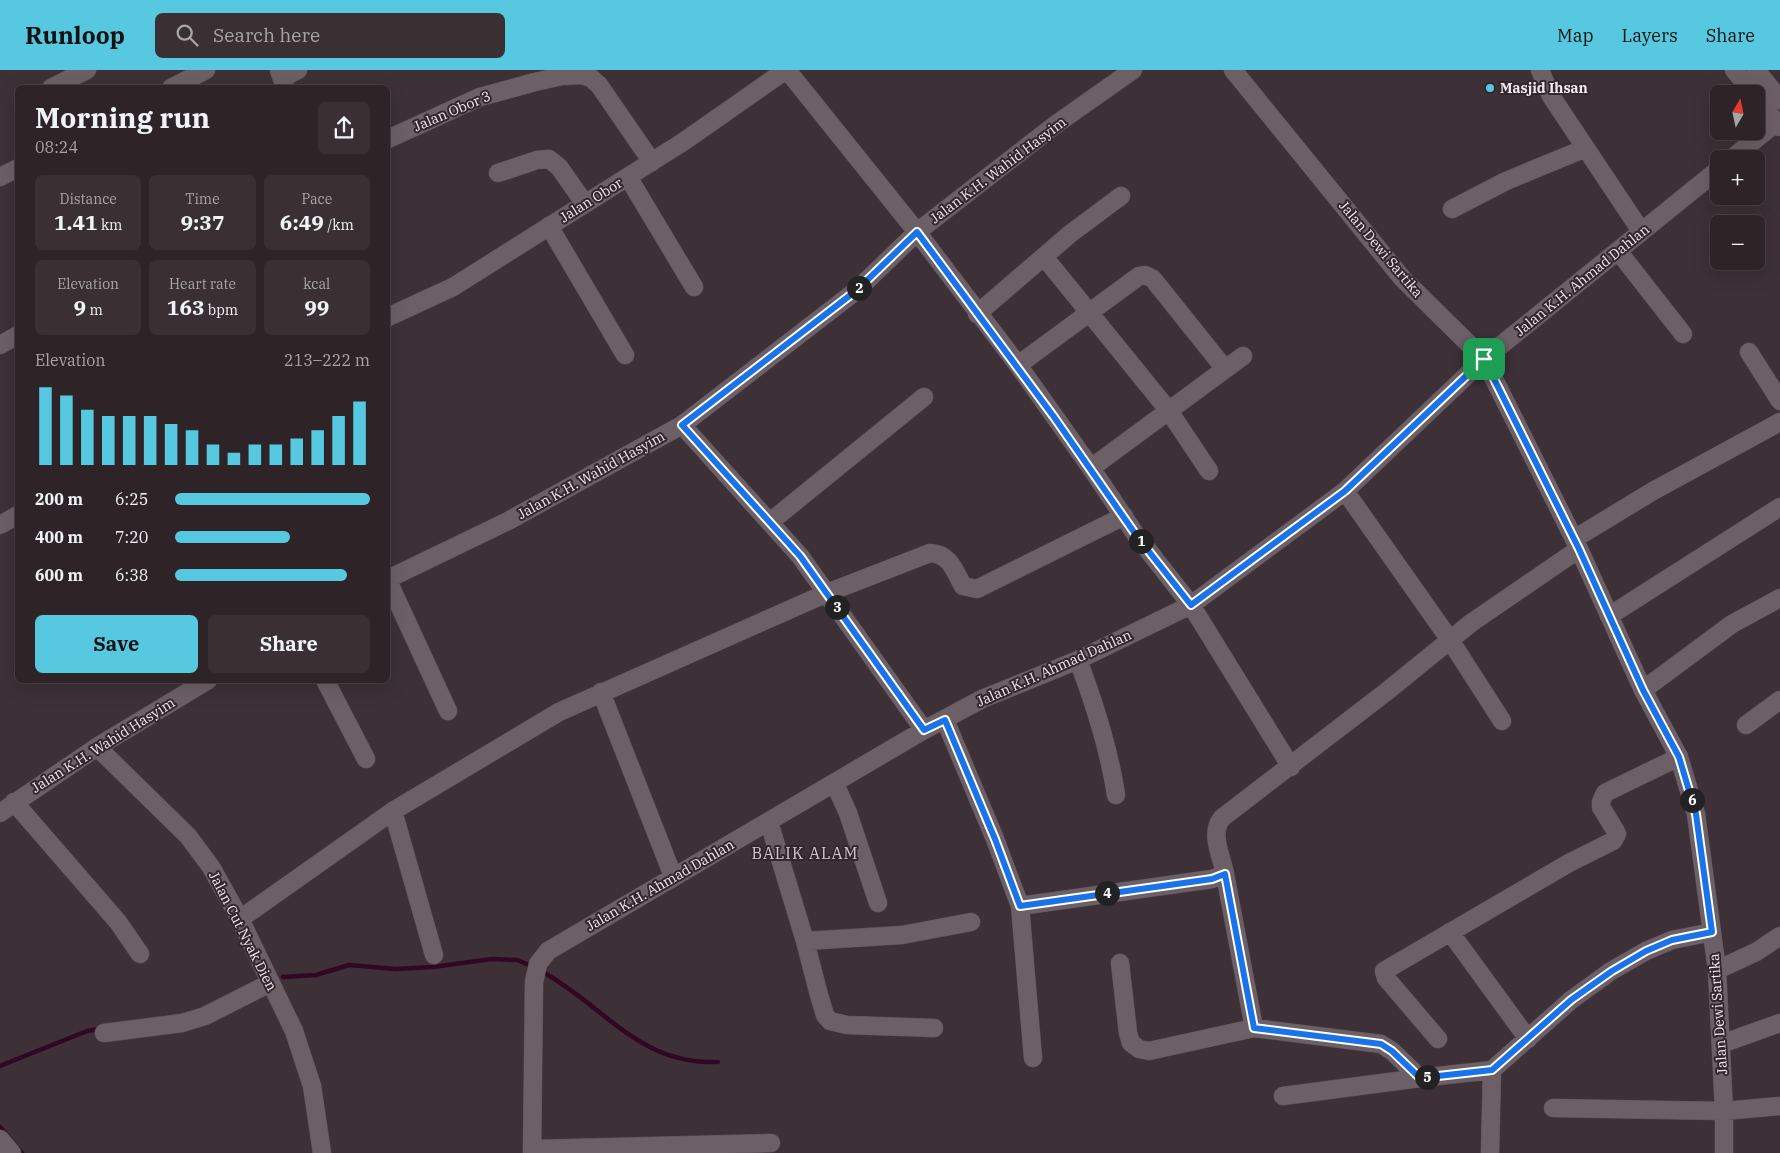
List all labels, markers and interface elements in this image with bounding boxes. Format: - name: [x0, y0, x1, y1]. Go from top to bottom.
- search box: [155, 13, 505, 58]
- text: Runloop: [25, 19, 125, 51]
- icon: search: [173, 21, 201, 49]
- text: Search here: [213, 23, 320, 47]
- text: Map: [1557, 24, 1594, 47]
- text: Layers: [1622, 24, 1678, 47]
- text: Share: [1706, 24, 1755, 47]
- place label: Masjid Ihsan: [1500, 79, 1588, 97]
- marker: Masjid Ihsan: [1484, 82, 1496, 94]
- north arrow: [1710, 85, 1765, 140]
- map controls: [1710, 85, 1765, 270]
- street label: Jalan Obor 3: [411, 87, 493, 135]
- text: Morning run: [35, 99, 210, 136]
- button: share: [318, 102, 370, 154]
- street label: Jalan K.H. Wahid Hasyim: [926, 113, 1070, 227]
- text: 08:24: [35, 137, 78, 157]
- button: +: [1710, 150, 1765, 205]
- street label: Jalan Obor: [556, 173, 626, 226]
- text: Distance: [60, 190, 117, 208]
- text: Time: [185, 190, 220, 208]
- text: Pace: [301, 190, 332, 208]
- street label: Jalan Dewi Sartika: [1335, 197, 1427, 302]
- text: 1.41: [54, 208, 98, 236]
- text: 9:37: [180, 208, 225, 236]
- text: 6:49: [280, 208, 324, 236]
- button: −: [1710, 215, 1765, 270]
- text: km: [98, 216, 122, 234]
- text: /km: [324, 216, 354, 234]
- street label: Jalan K.H. Ahmad Dahlan: [1511, 220, 1653, 340]
- text: Elevation: [57, 275, 119, 293]
- text: Heart rate: [169, 275, 236, 293]
- text: kcal: [303, 275, 330, 293]
- pin: 2: [846, 276, 872, 300]
- text: 2: [855, 279, 864, 297]
- text: 9: [74, 293, 86, 321]
- text: 163: [167, 293, 205, 321]
- text: 99: [304, 293, 329, 321]
- text: m: [86, 301, 103, 319]
- text: bpm: [205, 301, 238, 319]
- pin: [1463, 338, 1505, 380]
- icon: arrive: [1470, 345, 1498, 373]
- text: Elevation: [35, 350, 105, 370]
- text: 213–222 m: [284, 350, 370, 370]
- street label: Jalan K.H. Wahid Hasyim: [514, 427, 668, 523]
- text: 200 m: [35, 489, 83, 509]
- text: 6:25: [115, 489, 148, 509]
- text: 400 m: [35, 527, 83, 547]
- text: 7:20: [115, 527, 148, 547]
- pin: 1: [1128, 528, 1154, 554]
- text: 1: [1137, 532, 1146, 550]
- text: 600 m: [35, 565, 83, 585]
- text: 6:38: [115, 565, 148, 585]
- pin: 3: [824, 594, 850, 620]
- text: 3: [833, 598, 842, 616]
- button: Save: [35, 615, 198, 673]
- button: Share: [208, 615, 370, 673]
- street label: Jalan K.H. Ahmad Dahlan: [974, 626, 1134, 710]
- street label: Jalan K.H. Wahid Hasyim: [28, 693, 178, 797]
- pin: 6: [1680, 788, 1704, 812]
- text: 6: [1688, 791, 1697, 809]
- street label: Jalan K.H. Ahmad Dahlan: [583, 835, 737, 935]
- district label: BALIK ALAM: [751, 843, 859, 863]
- street label: Jalan Cut Nyak Dien: [205, 868, 281, 994]
- pin: 4: [1094, 880, 1120, 906]
- text: 4: [1103, 884, 1112, 902]
- street label: Jalan Dewi Sartika: [1705, 953, 1731, 1075]
- pin: 5: [1414, 1064, 1440, 1090]
- text: 5: [1423, 1068, 1432, 1086]

